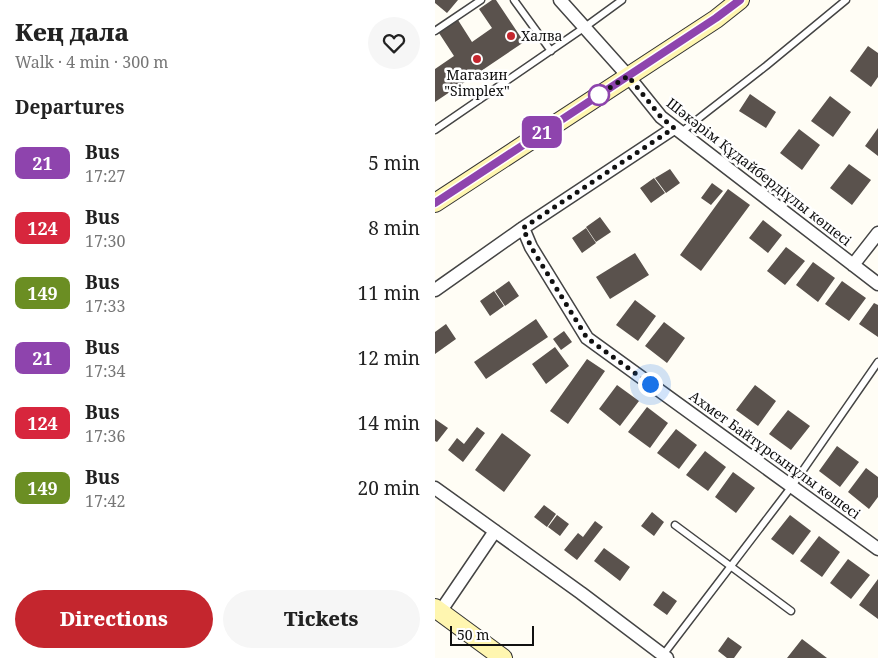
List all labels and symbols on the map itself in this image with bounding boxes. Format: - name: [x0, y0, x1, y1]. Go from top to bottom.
- place label: Халва: [521, 26, 563, 45]
- marker: Халва: [505, 30, 517, 42]
- marker: Магазин "Simplex": [471, 53, 483, 65]
- place label: Магазин "Simplex": [444, 65, 510, 100]
- unlabelled marker: [588, 84, 610, 106]
- street label: Шәкәрім Құдайбердіұлы көшесі: [663, 93, 856, 250]
- line badge: 21: [519, 116, 565, 148]
- your location: [638, 372, 663, 397]
- street label: Ахмет Байтұрсынұлы көшесі: [686, 386, 865, 523]
- scale bar: [450, 623, 534, 646]

